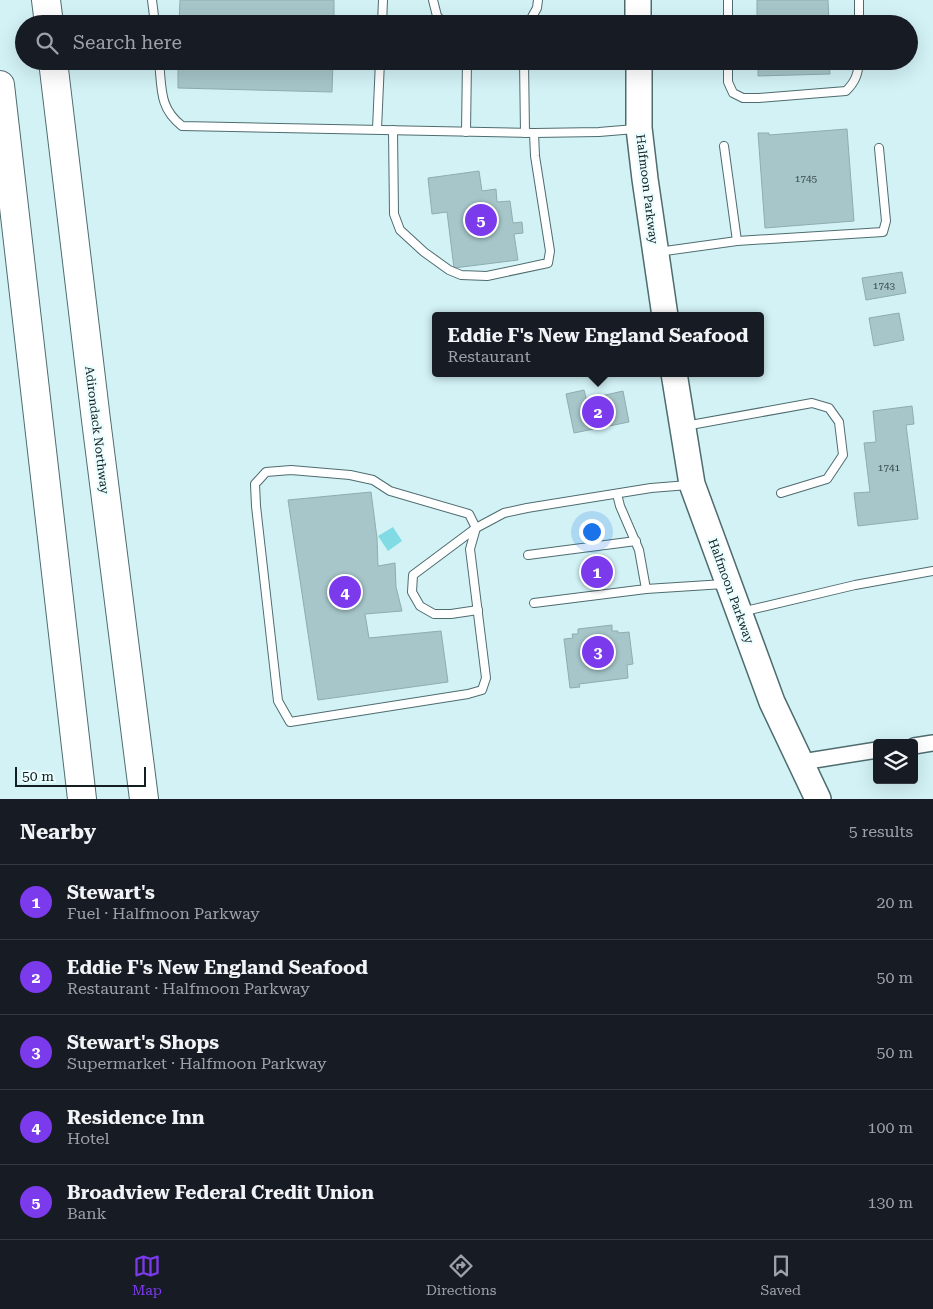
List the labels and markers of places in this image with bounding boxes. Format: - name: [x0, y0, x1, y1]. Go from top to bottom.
- pin: 5: [465, 201, 497, 239]
- pin: 2: [582, 393, 614, 431]
- pin: 1: [581, 553, 613, 591]
- pin: 4: [329, 573, 361, 611]
- pin: 3: [582, 633, 614, 671]

